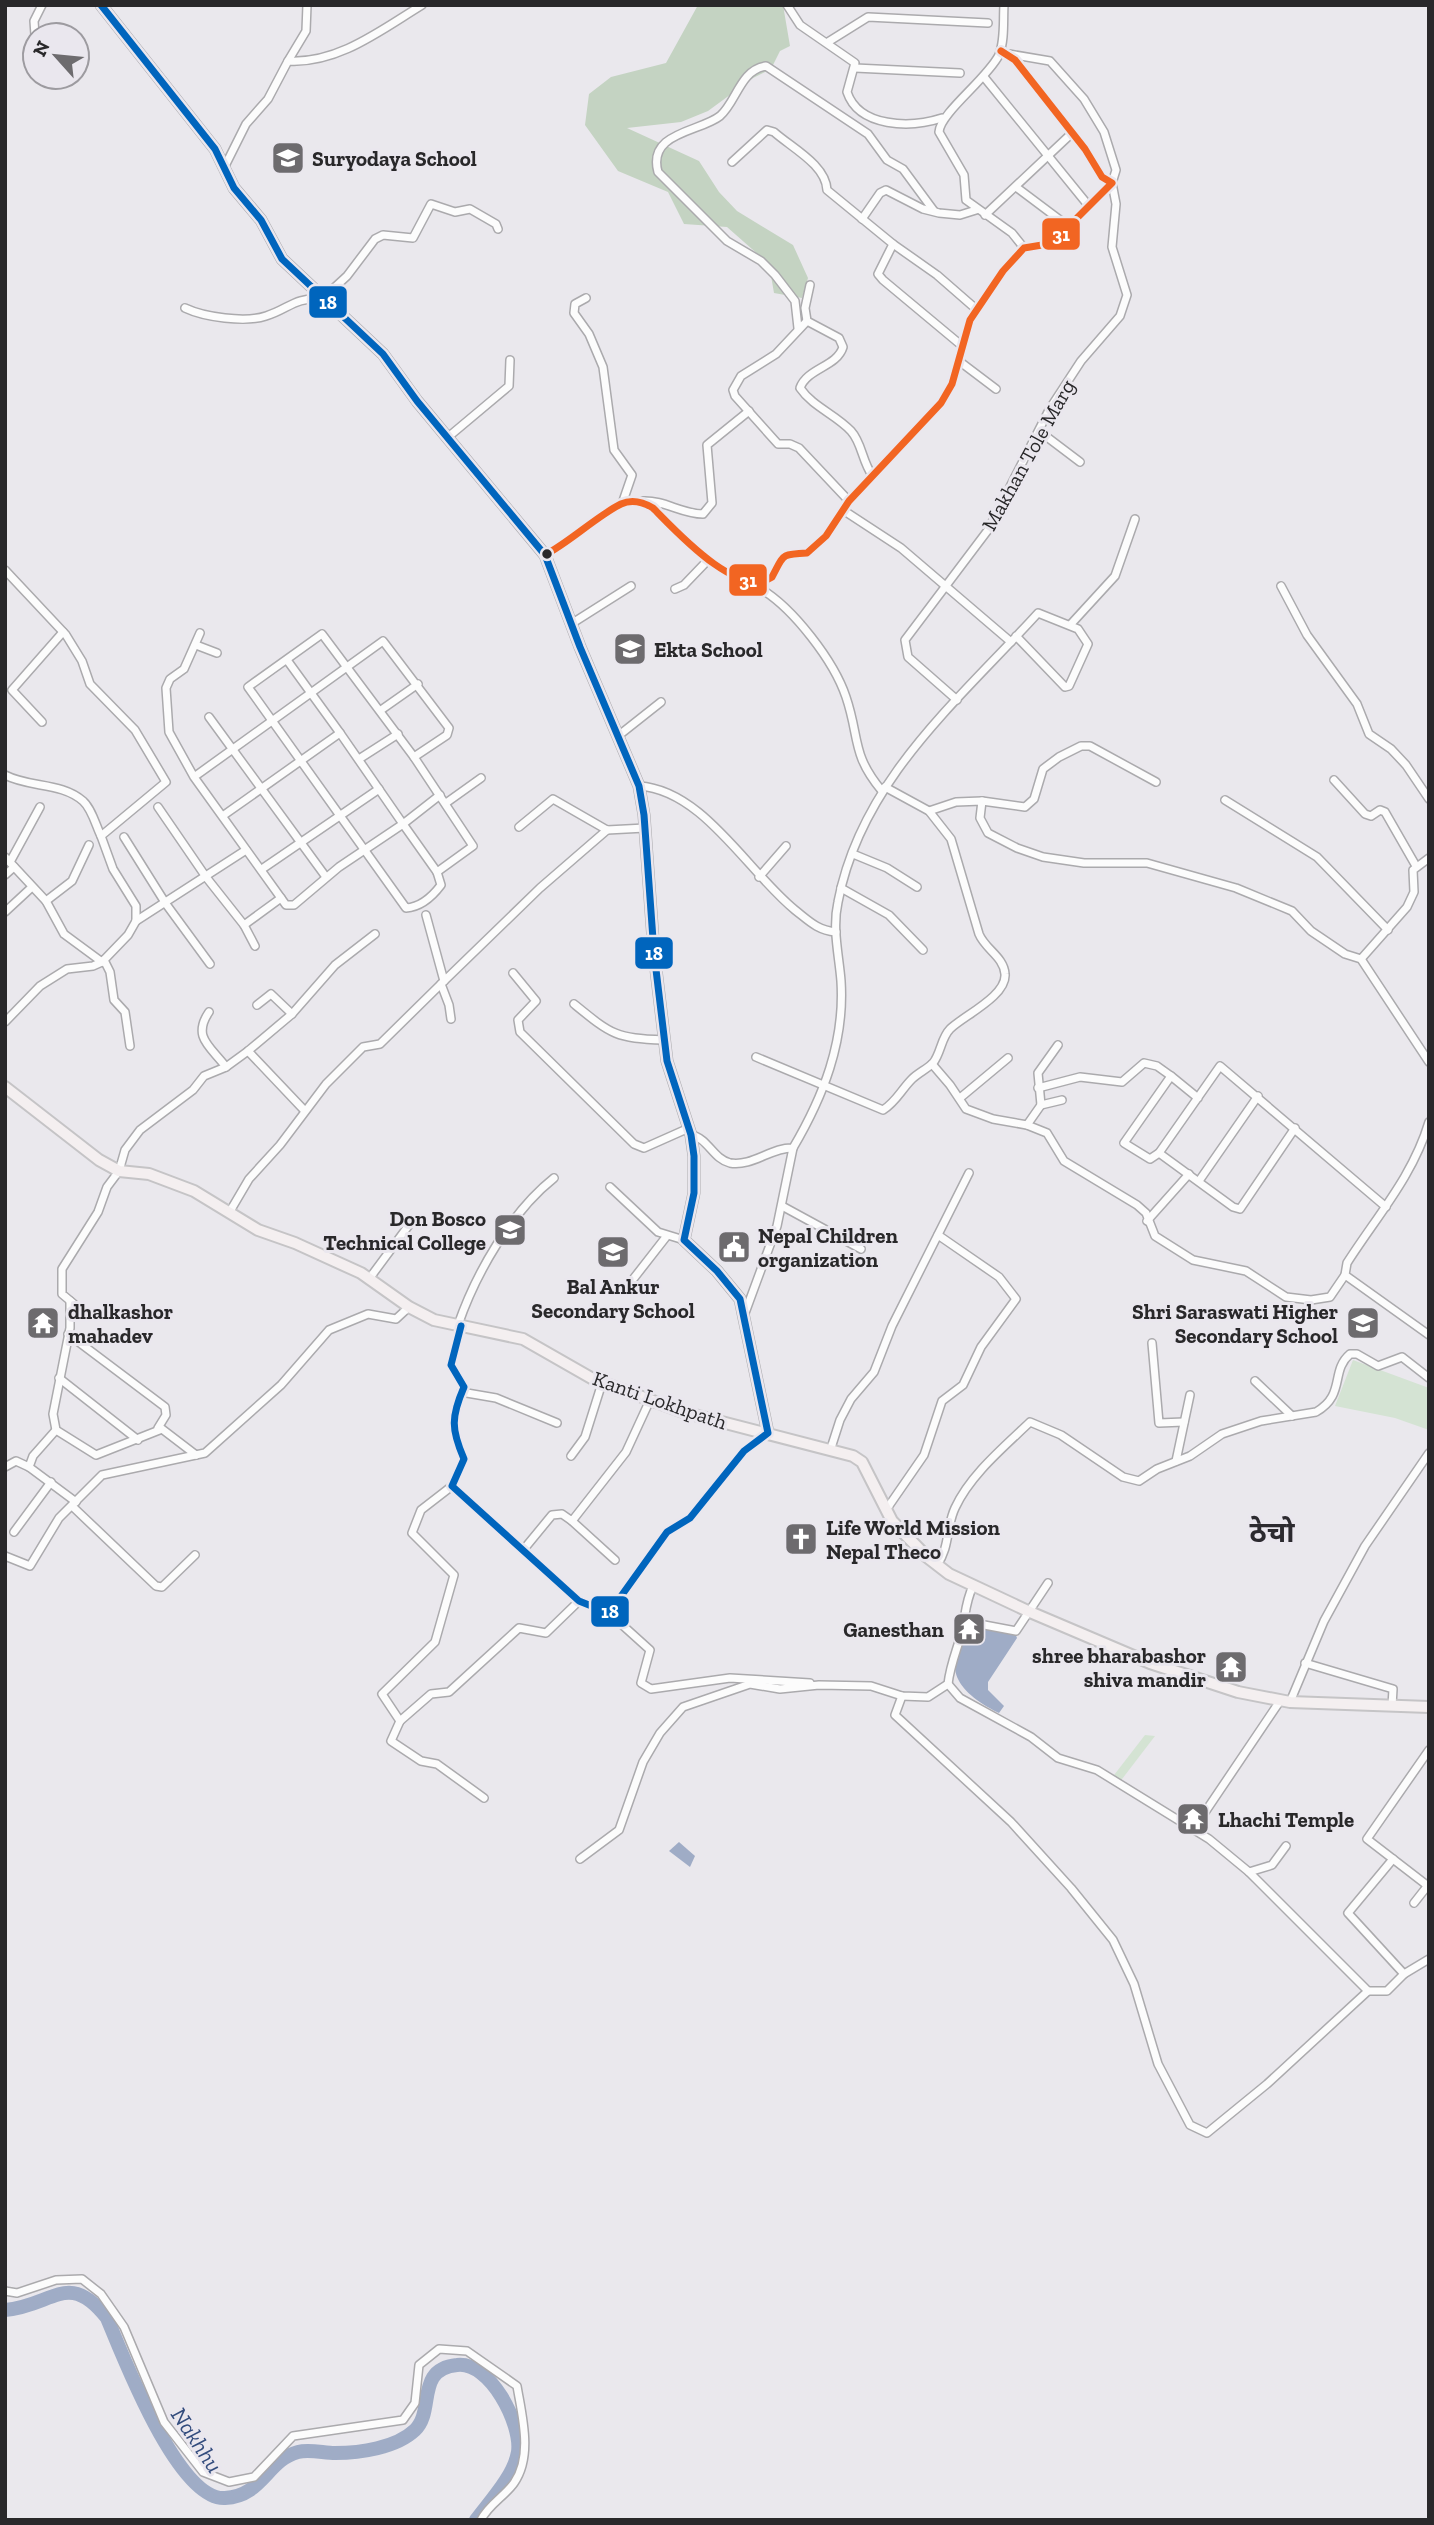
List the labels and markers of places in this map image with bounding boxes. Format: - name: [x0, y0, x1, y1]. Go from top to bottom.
- school or university icon: Suryodaya School: [269, 139, 307, 177]
- place label: Suryodaya School: [312, 146, 477, 171]
- unlabelled marker: [540, 547, 554, 561]
- school or university icon: Ekta School: [611, 630, 649, 668]
- place label: Ekta School: [654, 637, 763, 662]
- place label: Don Bosco Technical College: [323, 1206, 486, 1255]
- school or university icon: Don Bosco Technical College: [491, 1211, 529, 1249]
- place label: Nepal Children organization: [758, 1223, 898, 1272]
- public building icon: Nepal Children organization: [715, 1228, 753, 1266]
- school or university icon: Bal Ankur Secondary School: [594, 1233, 632, 1271]
- place label: Bal Ankur Secondary School: [531, 1274, 695, 1323]
- place label: dhalkashor mahadev: [68, 1299, 173, 1348]
- place label: Shri Saraswati Higher Secondary School: [1132, 1299, 1338, 1348]
- temple icon: dhalkashor mahadev: [24, 1304, 62, 1342]
- school or university icon: Shri Saraswati Higher Secondary School: [1344, 1304, 1382, 1342]
- place label: Life World Mission Nepal Theco: [826, 1515, 1000, 1564]
- church icon: Life World Mission Nepal Theco: [782, 1520, 820, 1558]
- temple icon: Ganesthan: [950, 1610, 988, 1648]
- place label: Ganesthan: [843, 1617, 945, 1642]
- place label: shree bharabashor shiva mandir: [1032, 1643, 1206, 1692]
- temple icon: shree bharabashor shiva mandir: [1212, 1648, 1250, 1686]
- temple icon: Lhachi Temple: [1174, 1800, 1212, 1838]
- place label: Lhachi Temple: [1218, 1807, 1354, 1832]

